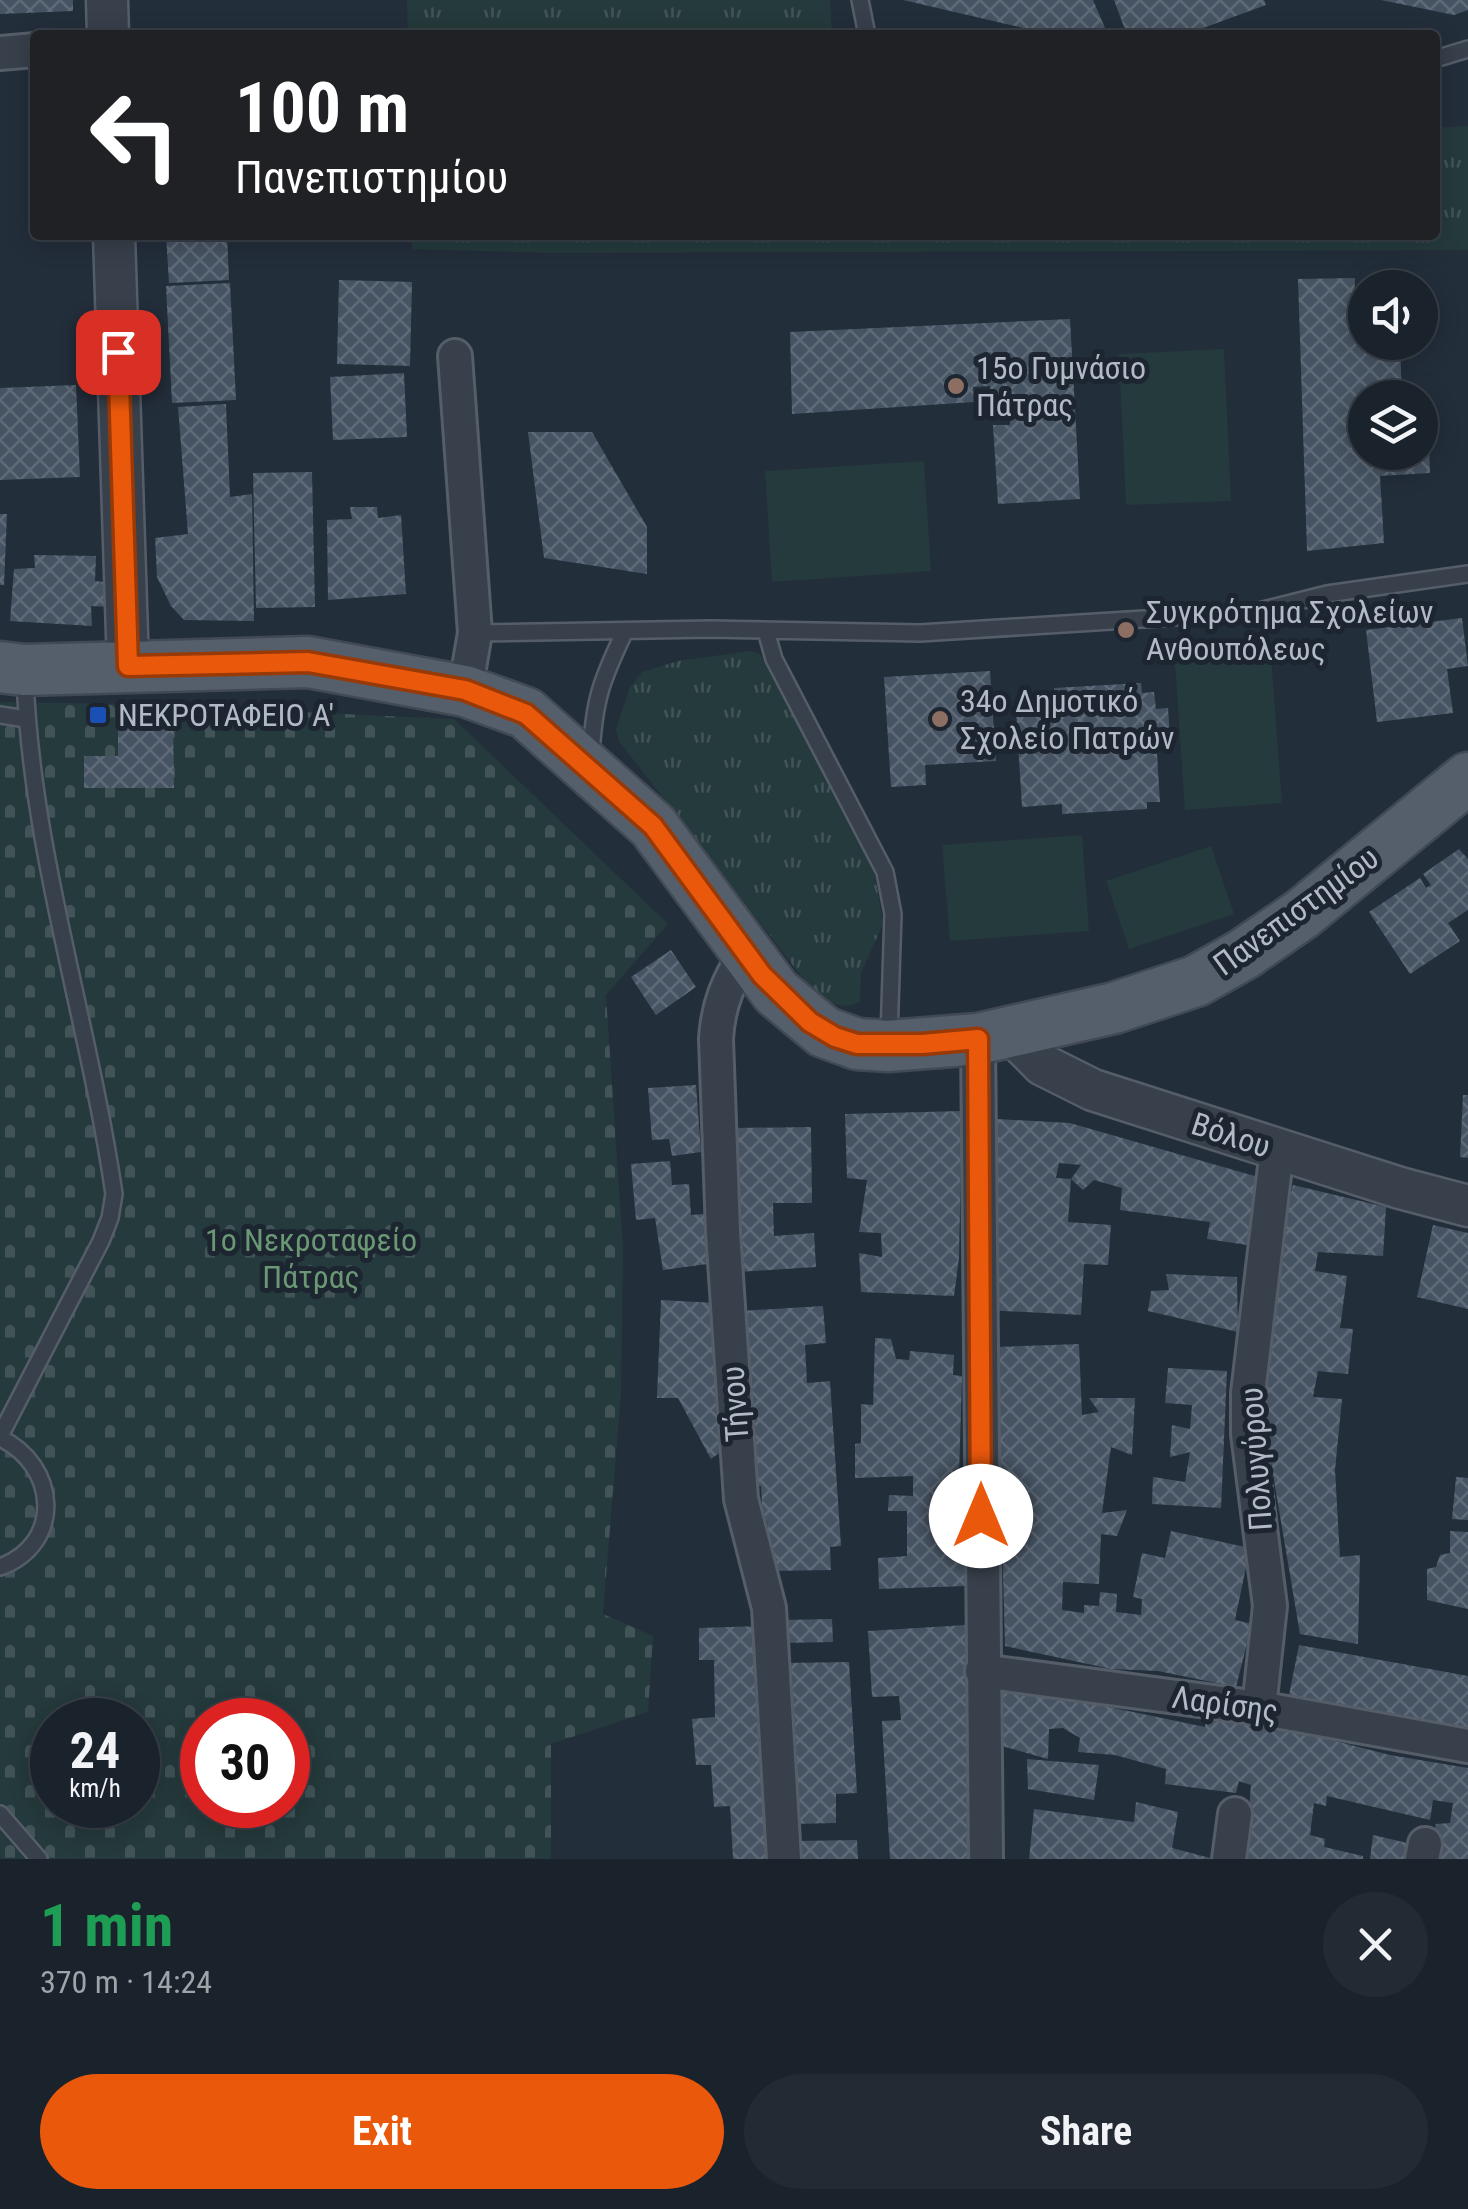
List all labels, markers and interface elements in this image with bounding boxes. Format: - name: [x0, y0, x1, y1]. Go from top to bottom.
- text: 100 m: [235, 67, 409, 149]
- icon: left: [70, 70, 200, 200]
- text: Πανεπιστημίου: [235, 151, 508, 204]
- map controls: [1348, 270, 1438, 470]
- button: sound: [1348, 270, 1438, 360]
- pin: [76, 310, 161, 395]
- icon: arrive: [91, 325, 146, 380]
- place label: 15ο Γυμνάσιο Πάτρας: [976, 349, 1146, 424]
- marker: 15ο Γυμνάσιο Πάτρας: [945, 375, 967, 397]
- button: layers: [1348, 380, 1438, 470]
- place label: Συγκρότημα Σχολείων Ανθουπόλεως: [1146, 593, 1433, 668]
- marker: Συγκρότημα Σχολείων Ανθουπόλεως: [1115, 619, 1137, 641]
- place label: 34ο Δημοτικό Σχολείο Πατρών: [960, 682, 1174, 757]
- place label: ΝΕΚΡΟΤΑΦΕΙΟ Α': [118, 696, 334, 734]
- marker: ΝΕΚΡΟΤΑΦΕΙΟ Α': [87, 704, 109, 726]
- marker: 34ο Δημοτικό Σχολείο Πατρών: [929, 708, 951, 730]
- street label: Πανεπιστημίου: [1206, 839, 1386, 983]
- street label: Βόλου: [1187, 1104, 1275, 1166]
- park label: 1o Νεκροταφείο Πάτρας: [205, 1221, 417, 1296]
- street label: Τήνου: [713, 1365, 757, 1443]
- street label: Πολυγύρου: [1232, 1386, 1280, 1532]
- position arrow: [929, 1464, 1033, 1568]
- street label: Λαρίσης: [1170, 1678, 1280, 1730]
- speed limit sign: 30: [180, 1698, 310, 1828]
- text: 24: [70, 1722, 120, 1780]
- text: km/h: [69, 1774, 121, 1803]
- text: 1 min: [40, 1890, 173, 1961]
- button: close: [1323, 1892, 1428, 1997]
- text: 370 m · 14:24: [40, 1963, 212, 2001]
- button: Exit: [40, 2074, 724, 2189]
- button: Share: [744, 2074, 1428, 2189]

